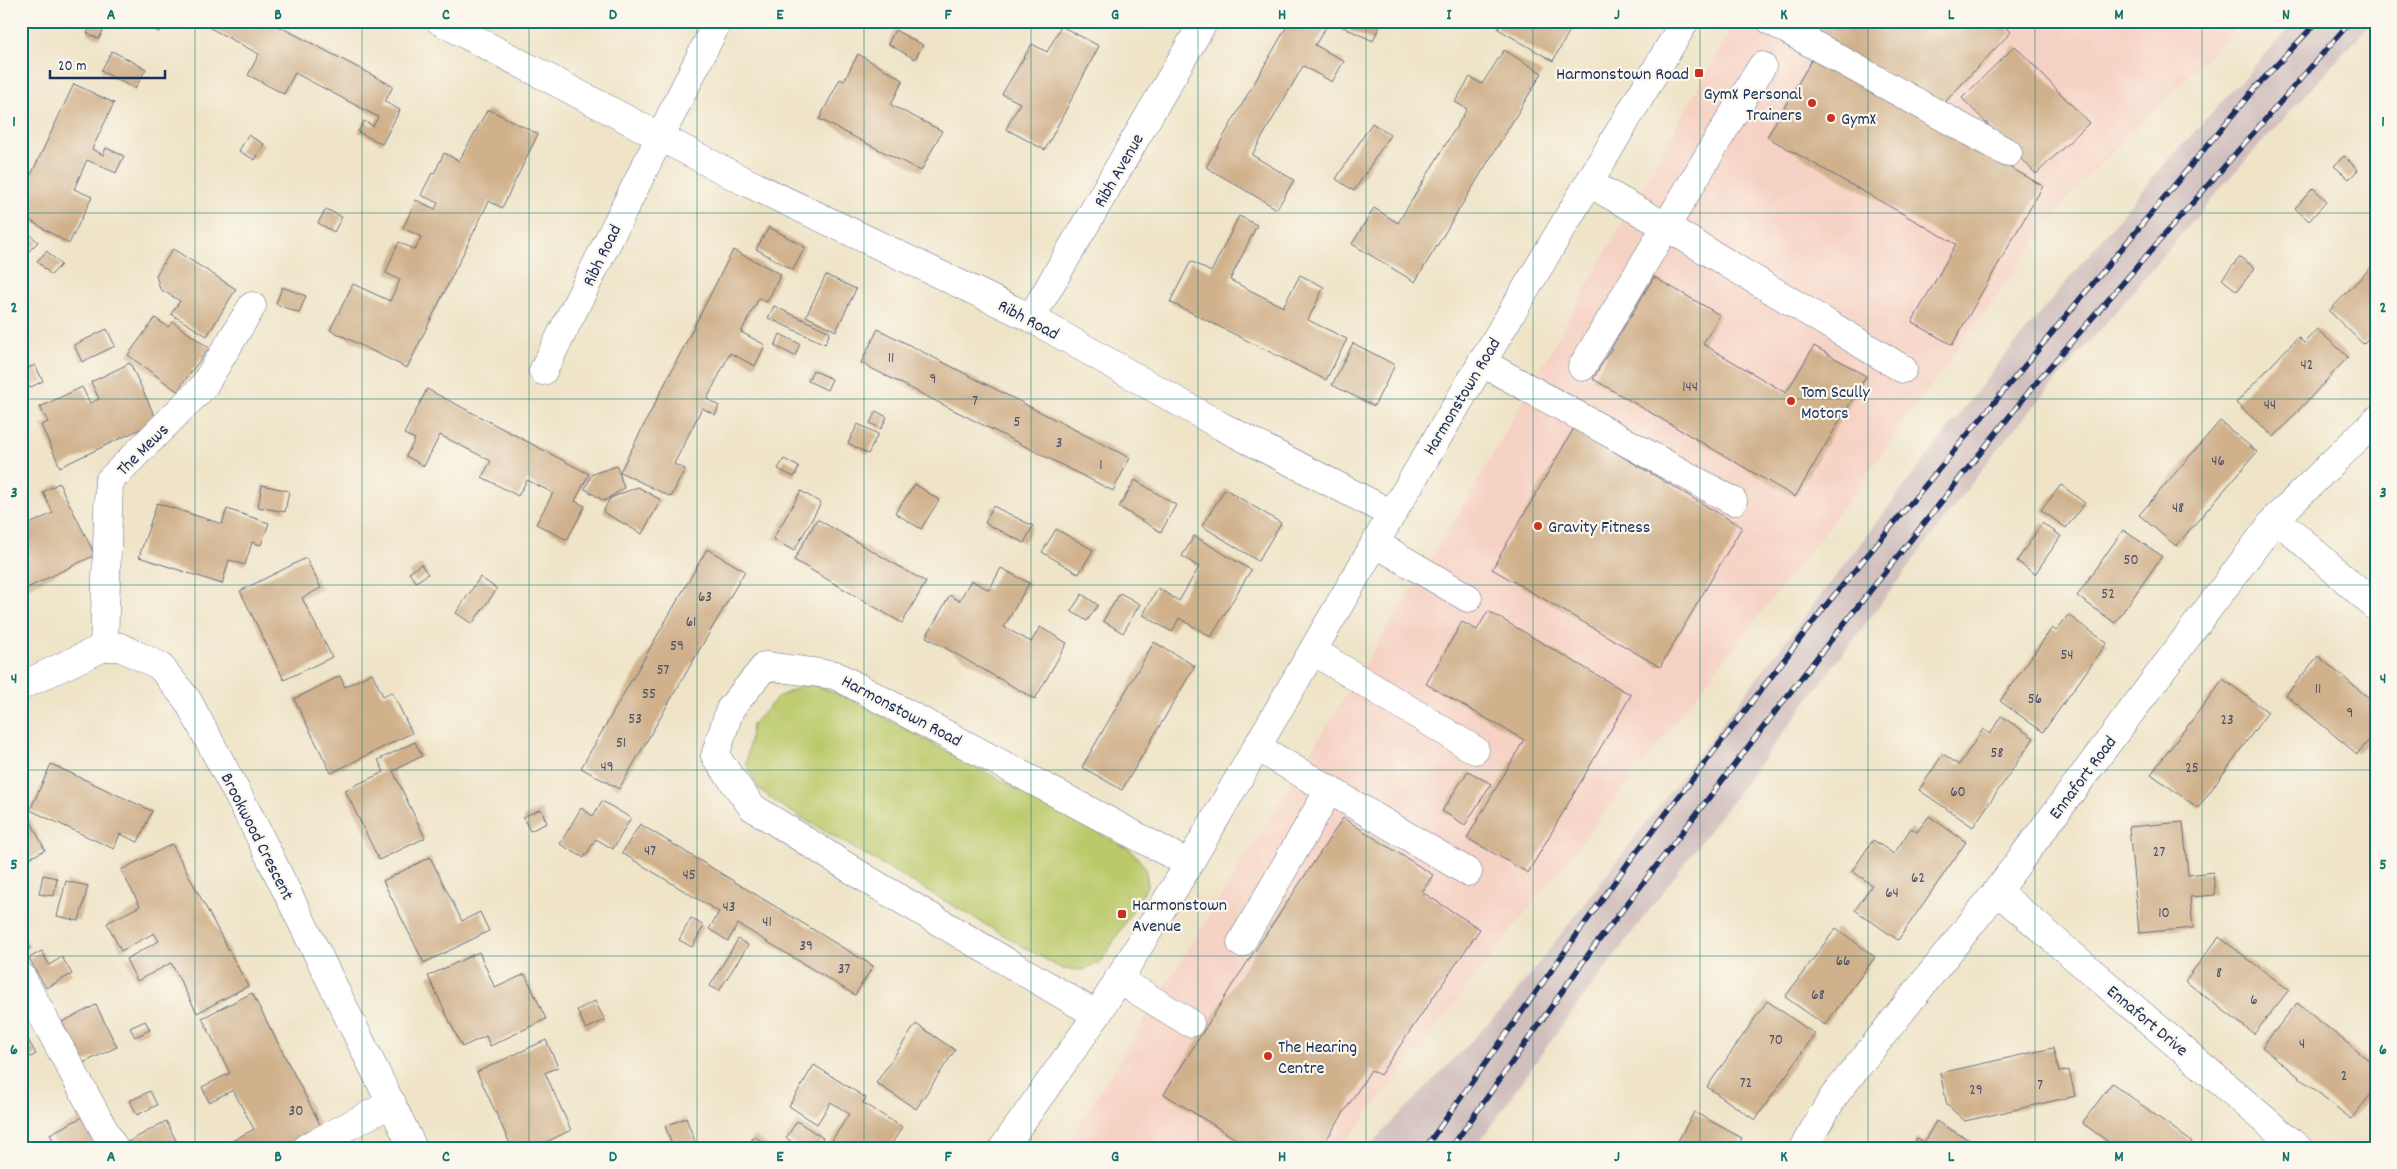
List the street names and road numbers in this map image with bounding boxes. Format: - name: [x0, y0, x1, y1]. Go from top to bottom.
- street label: Ribh Avenue: [1089, 130, 1151, 213]
- street label: Ribh Road: [578, 221, 629, 291]
- street label: Ribh Road: [993, 295, 1063, 348]
- street label: Harmonstown Road: [1418, 334, 1508, 461]
- street label: The Mews: [112, 419, 176, 483]
- street label: Harmonstown Road: [836, 670, 965, 754]
- street label: Ennafort Road: [2044, 732, 2124, 825]
- street label: Brookwood Crescent: [213, 769, 299, 905]
- street label: Ennafort Drive: [2100, 980, 2193, 1064]

